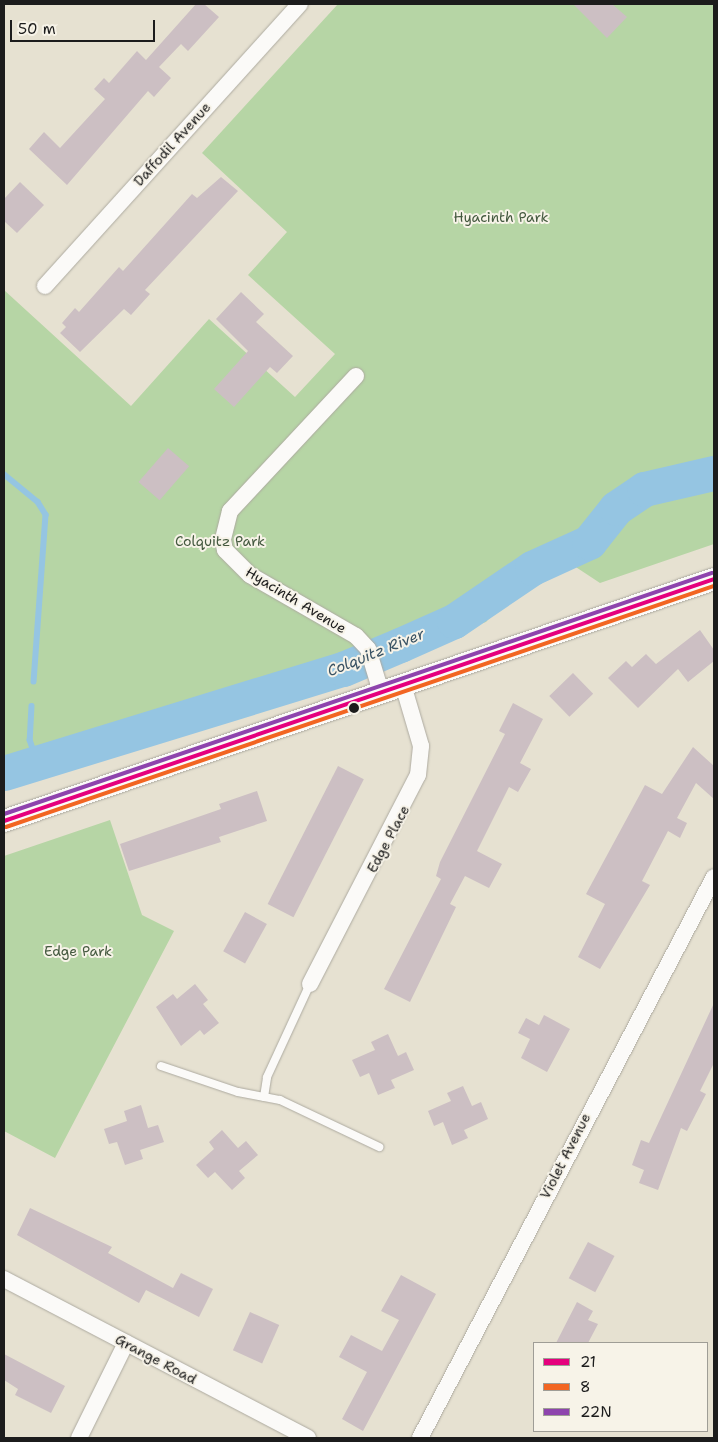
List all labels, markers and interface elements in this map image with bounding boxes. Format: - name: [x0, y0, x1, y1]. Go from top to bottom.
- scale bar: [12, 10, 158, 42]
- text: 50 m: [18, 19, 56, 39]
- street label: Daffodil Avenue: [130, 99, 214, 189]
- park label: Hyacinth Park: [453, 209, 549, 225]
- park label: Colquitz Park: [175, 533, 265, 549]
- street label: Hyacinth Avenue: [243, 563, 349, 637]
- water label: Colquitz River: [325, 625, 427, 681]
- unlabelled marker: [349, 703, 359, 713]
- street label: Edge Place: [363, 802, 413, 876]
- park label: Edge Park: [44, 943, 112, 959]
- street label: Violet Avenue: [536, 1110, 594, 1202]
- street label: Grange Road: [112, 1331, 200, 1387]
- legend: [533, 1342, 708, 1432]
- text: 21: [580, 1352, 596, 1372]
- text: 8: [580, 1377, 591, 1397]
- text: 22N: [580, 1402, 612, 1422]

